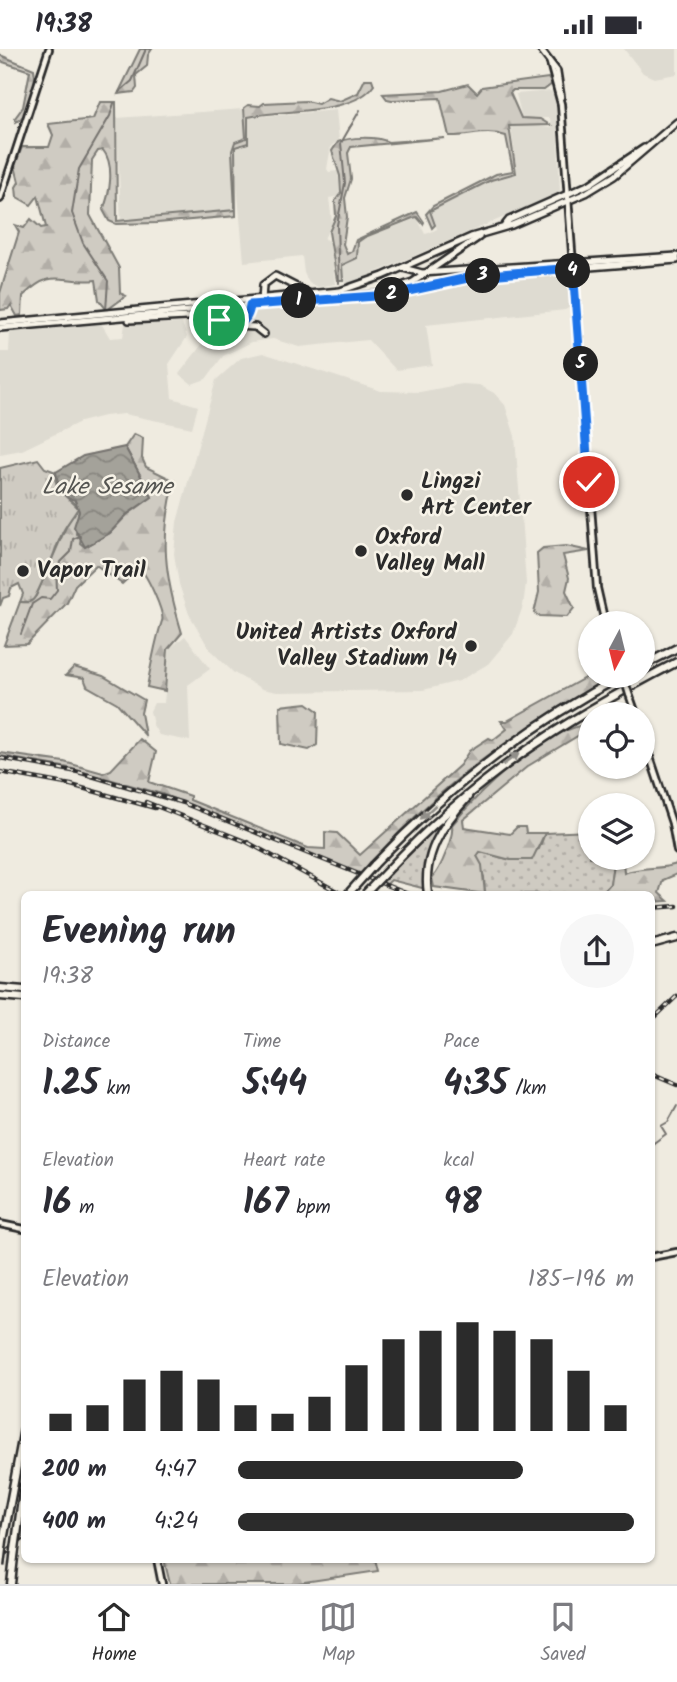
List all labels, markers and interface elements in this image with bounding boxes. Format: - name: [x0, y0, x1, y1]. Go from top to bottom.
- text: 19:38: [35, 4, 92, 46]
- pin: 4: [556, 253, 590, 289]
- text: 4: [567, 255, 578, 285]
- pin: 3: [466, 259, 500, 293]
- text: 3: [477, 260, 488, 290]
- pin: 2: [374, 278, 410, 313]
- text: 2: [386, 279, 397, 309]
- pin: 1: [282, 283, 316, 319]
- text: 1: [296, 285, 301, 315]
- pin: [189, 290, 249, 350]
- icon: arrive: [200, 301, 238, 339]
- pin: 5: [564, 347, 598, 381]
- text: 5: [576, 348, 585, 378]
- pin: [559, 452, 619, 512]
- icon: check: [570, 463, 608, 501]
- place label: Lingzi Art Center: [421, 464, 533, 526]
- water label: Lake Sesame: [42, 468, 175, 507]
- marker: Lingzi Art Center: [399, 487, 415, 503]
- place label: Oxford Valley Mall: [375, 520, 485, 582]
- marker: Oxford Valley Mall: [353, 543, 369, 559]
- place label: Vapor Trail: [37, 553, 147, 589]
- marker: Vapor Trail: [15, 563, 31, 579]
- north arrow: [578, 611, 654, 688]
- map controls: [578, 611, 655, 870]
- place label: United Artists Oxford Valley Stadium 14: [236, 615, 458, 677]
- marker: United Artists Oxford Valley Stadium 14: [463, 638, 479, 654]
- button: locate: [578, 702, 655, 779]
- one-way arrow: [502, 752, 520, 766]
- button: layers: [578, 793, 655, 870]
- one-way arrow: [420, 803, 437, 819]
- text: Evening run: [42, 903, 236, 963]
- button: share: [560, 914, 634, 988]
- text: 19:38: [42, 959, 93, 995]
- text: Distance: [42, 1027, 110, 1057]
- text: Time: [243, 1027, 281, 1057]
- text: Pace: [443, 1027, 480, 1057]
- text: 1.25: [42, 1057, 99, 1113]
- text: 5:44: [243, 1057, 307, 1113]
- text: 4:35: [443, 1057, 508, 1113]
- text: km: [99, 1074, 131, 1104]
- text: /km: [508, 1074, 546, 1104]
- text: Elevation: [42, 1146, 114, 1176]
- text: Heart rate: [243, 1146, 325, 1176]
- text: kcal: [443, 1146, 474, 1176]
- text: 16: [42, 1176, 72, 1232]
- text: 167: [243, 1176, 289, 1232]
- text: 98: [443, 1176, 482, 1232]
- text: m: [72, 1193, 94, 1223]
- text: bpm: [289, 1193, 331, 1223]
- text: Elevation: [42, 1262, 129, 1298]
- text: 185–196 m: [528, 1262, 634, 1298]
- text: 200 m: [42, 1452, 107, 1488]
- text: 4:47: [154, 1452, 196, 1488]
- text: 400 m: [42, 1504, 106, 1540]
- text: 4:24: [154, 1504, 198, 1540]
- tab: Home: [91, 1598, 137, 1670]
- tab: Map: [319, 1598, 357, 1670]
- tab: Saved: [540, 1598, 586, 1670]

